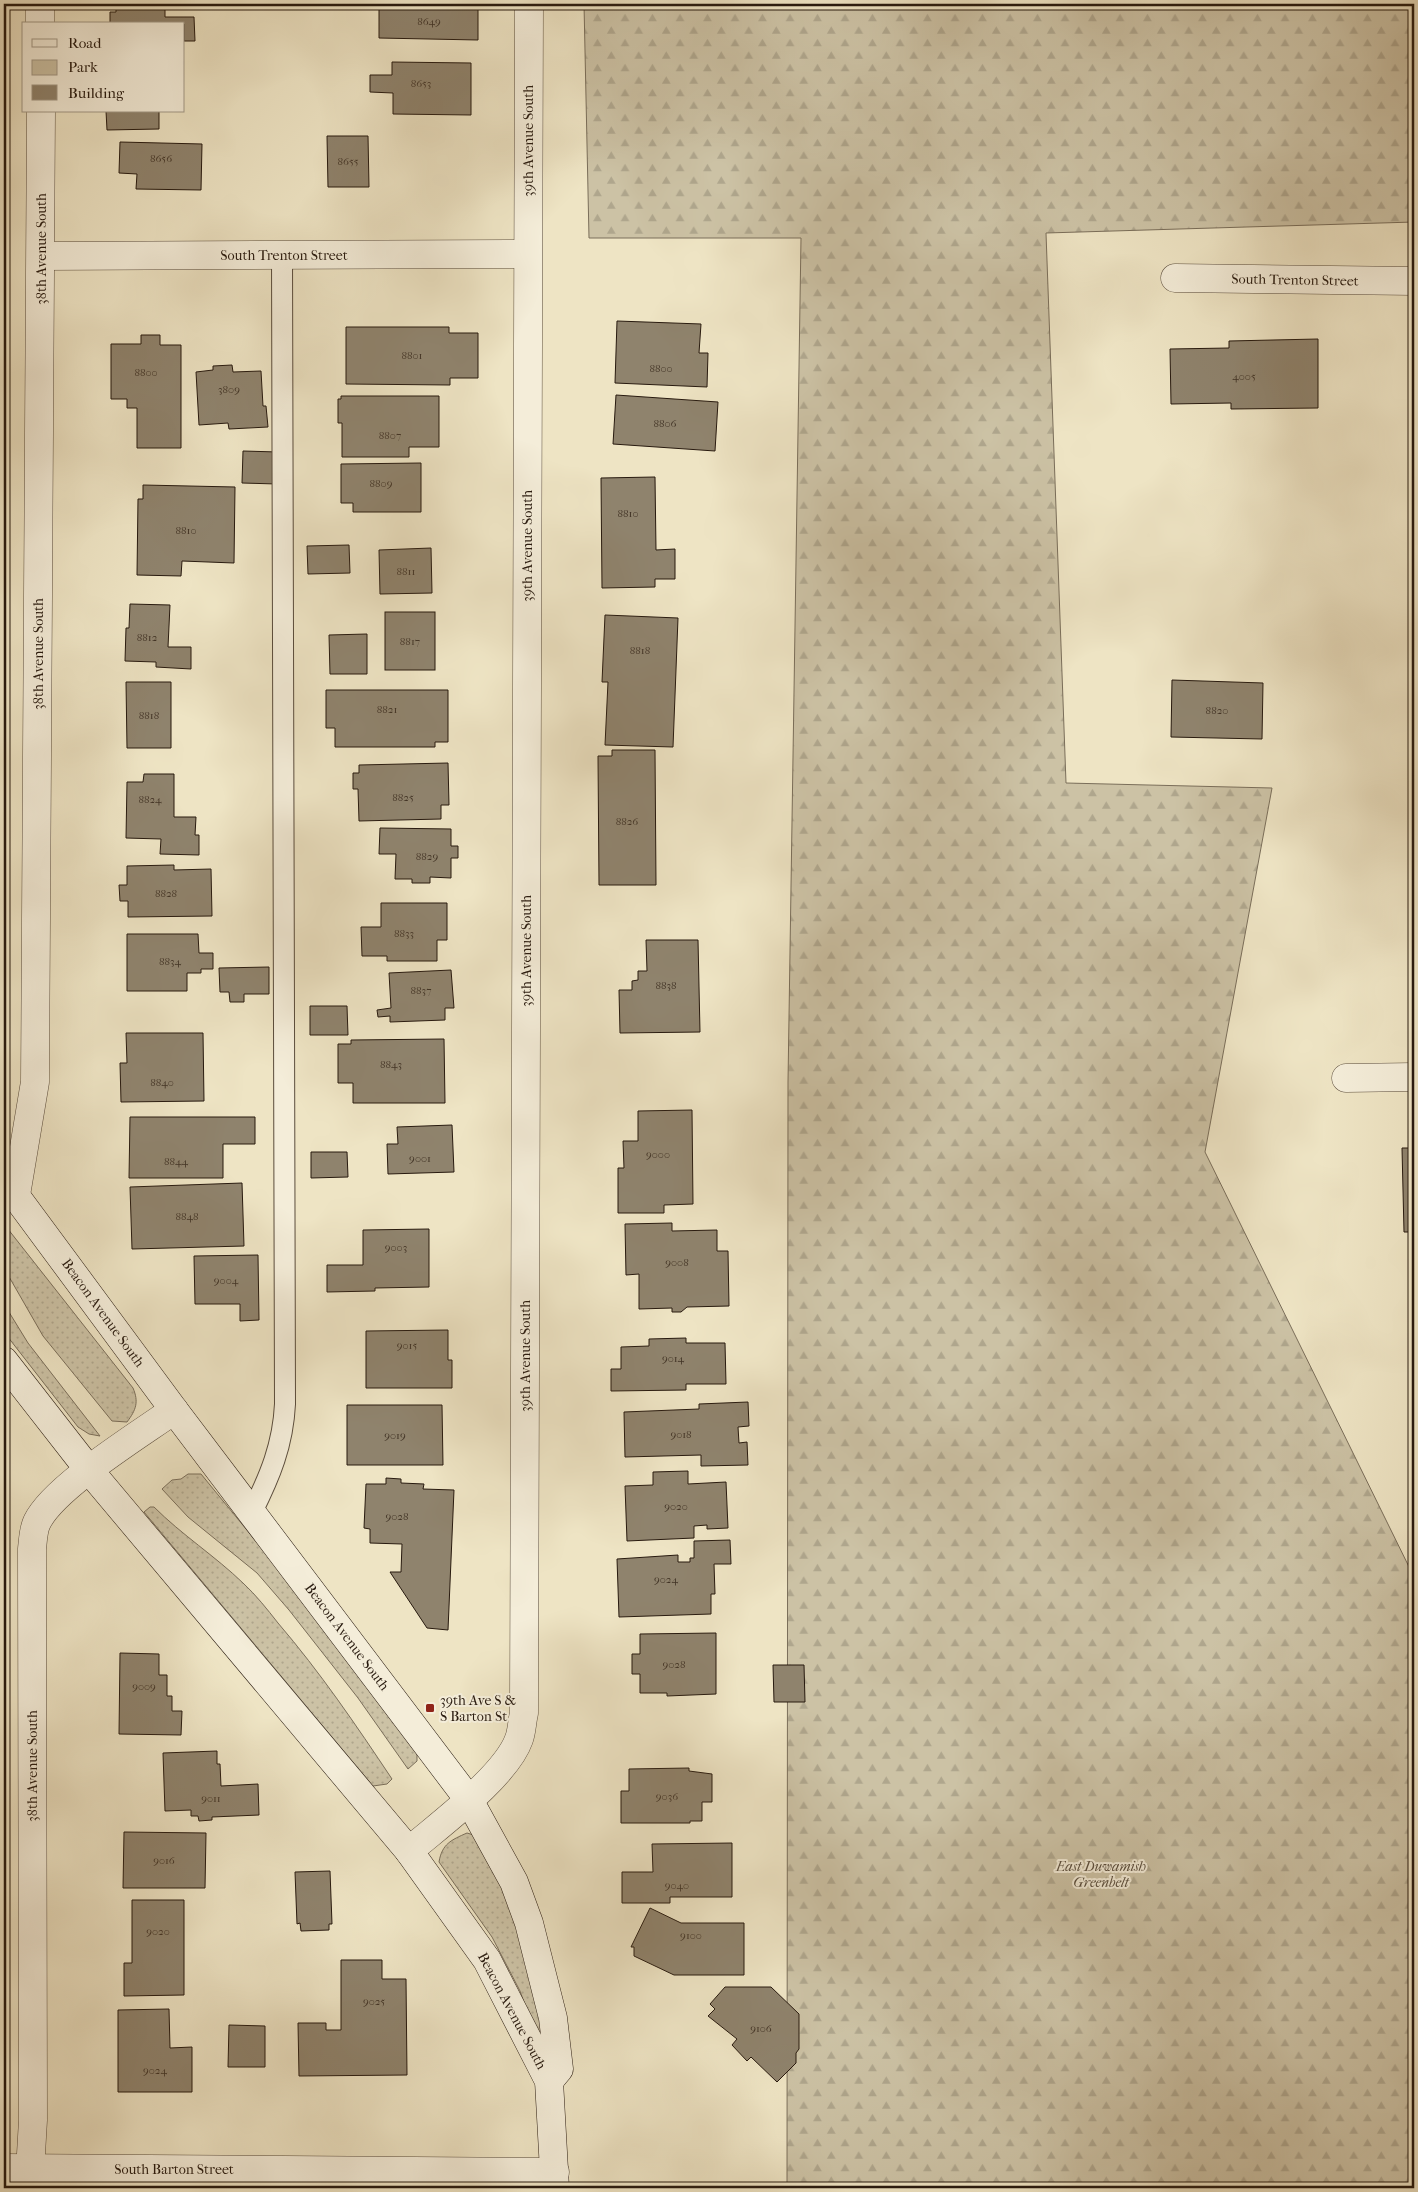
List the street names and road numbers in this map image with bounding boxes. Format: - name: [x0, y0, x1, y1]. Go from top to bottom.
- street label: 39th Avenue South: [520, 85, 537, 197]
- street label: 38th Avenue South: [33, 193, 50, 305]
- street label: South Trenton Street: [220, 247, 348, 264]
- street label: South Trenton Street: [1231, 270, 1359, 290]
- street label: 39th Avenue South: [519, 490, 536, 602]
- street label: 38th Avenue South: [30, 598, 47, 710]
- street label: 39th Avenue South: [518, 895, 535, 1007]
- street label: Beacon Avenue South: [58, 1255, 148, 1371]
- street label: 39th Avenue South: [517, 1300, 534, 1412]
- street label: Beacon Avenue South: [301, 1580, 393, 1694]
- street label: 38th Avenue South: [24, 1710, 41, 1822]
- street label: Beacon Avenue South: [474, 1950, 550, 2072]
- street label: South Barton Street: [114, 2161, 234, 2178]

